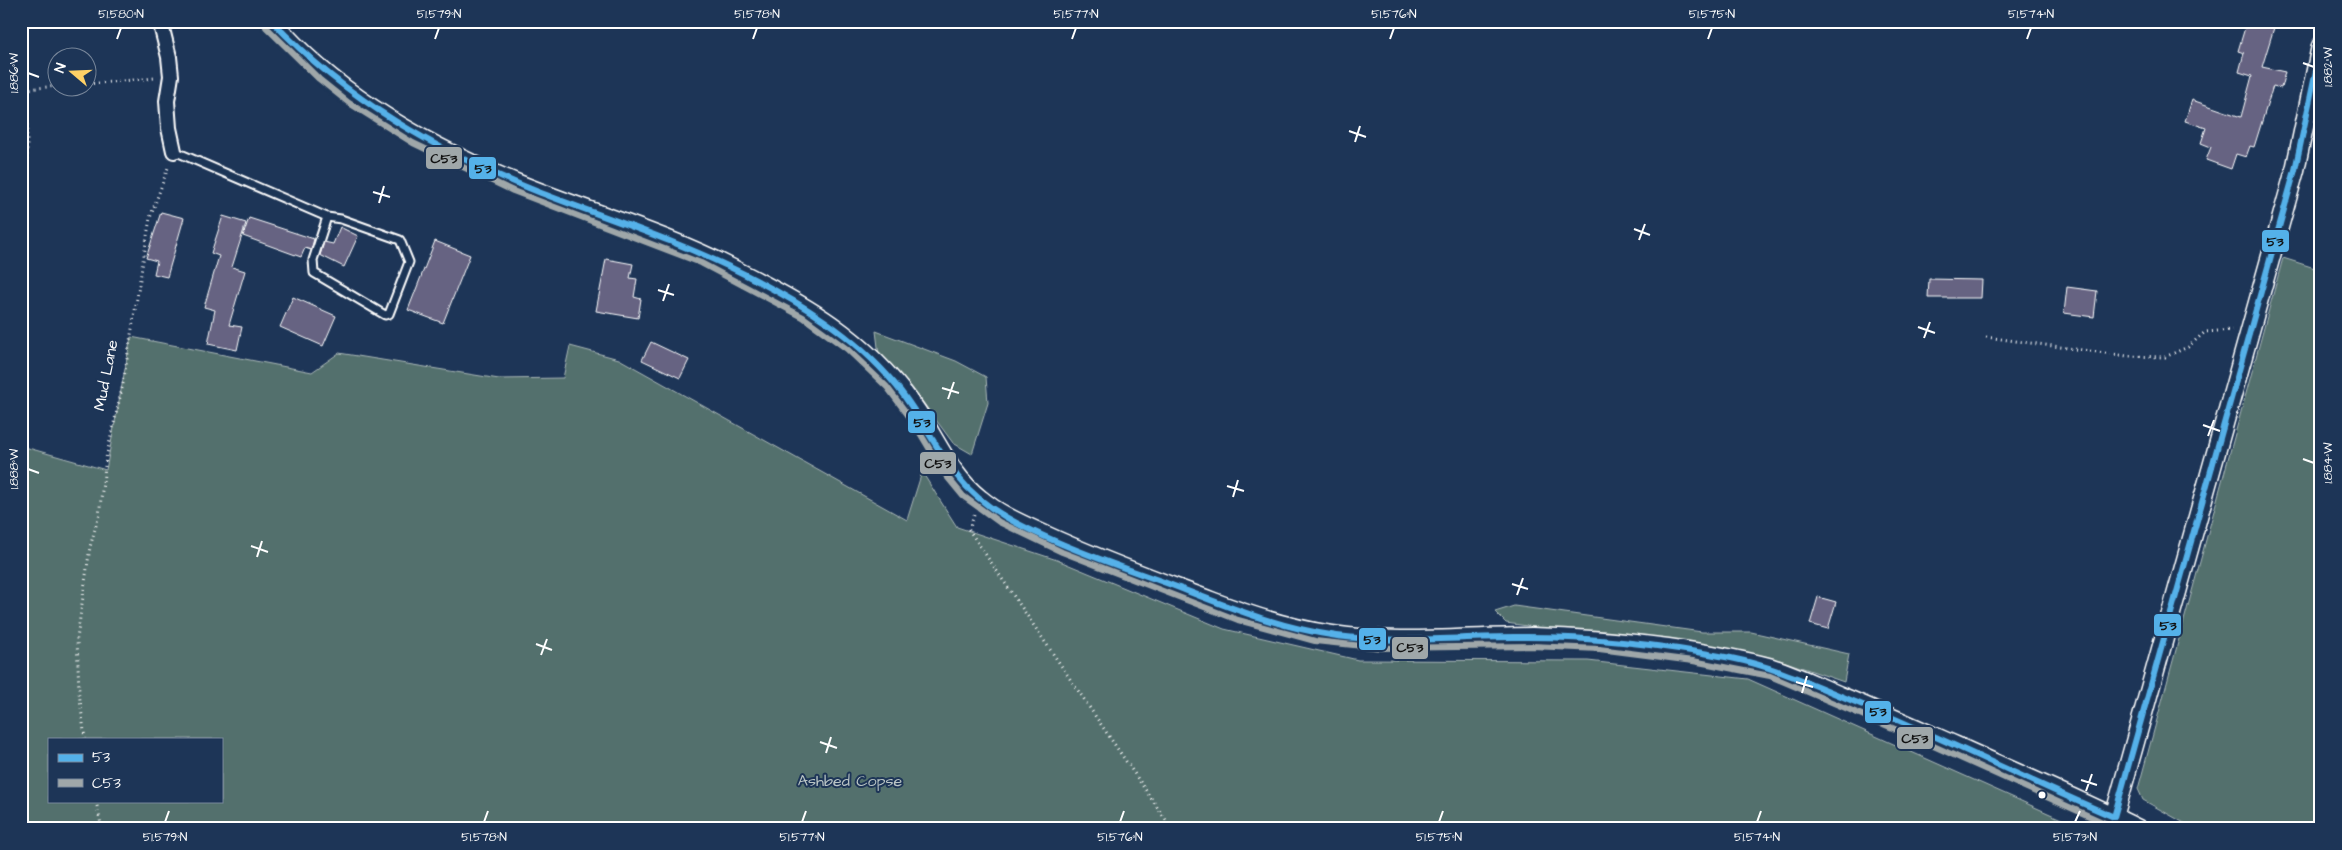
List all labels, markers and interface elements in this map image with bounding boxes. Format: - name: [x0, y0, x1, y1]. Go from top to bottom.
- text: 51.580°N: [98, 6, 144, 23]
- text: 51.579°N: [417, 6, 462, 23]
- text: 51.578°N: [734, 6, 780, 23]
- text: 51.577°N: [1053, 6, 1099, 23]
- text: 51.576°N: [1371, 6, 1417, 23]
- text: 51.575°N: [1689, 6, 1736, 23]
- text: 51.574°N: [2008, 6, 2054, 23]
- text: 1.882°W: [2320, 47, 2337, 87]
- north arrow: [48, 48, 98, 98]
- text: 1.886°W: [6, 52, 23, 93]
- text: N: [50, 60, 72, 76]
- line badge: C53: [425, 146, 463, 170]
- text: C53: [431, 149, 458, 169]
- line badge: 53: [468, 156, 497, 180]
- text: 53: [474, 159, 492, 179]
- line badge: 53: [2261, 229, 2290, 253]
- text: 53: [2266, 232, 2284, 252]
- street label: Mud Lane: [88, 337, 124, 413]
- line badge: 53: [907, 410, 936, 434]
- text: 53: [913, 413, 931, 433]
- text: 1.884°W: [2320, 442, 2337, 483]
- text: 1.888°W: [6, 448, 23, 489]
- line badge: C53: [919, 451, 957, 475]
- text: C53: [925, 454, 952, 474]
- line badge: 53: [2153, 613, 2182, 637]
- text: 53: [2159, 616, 2177, 636]
- line badge: 53: [1358, 627, 1387, 651]
- text: 53: [1363, 630, 1381, 650]
- line badge: C53: [1391, 636, 1429, 660]
- text: C53: [1397, 638, 1424, 658]
- line badge: 53: [1864, 700, 1892, 724]
- text: 53: [1869, 702, 1887, 722]
- line badge: C53: [1896, 726, 1934, 750]
- text: C53: [1902, 729, 1929, 749]
- legend: [48, 738, 222, 802]
- text: 53: [92, 747, 111, 768]
- park label: Ashbed Copse: [798, 770, 903, 792]
- text: C53: [92, 773, 121, 794]
- unlabelled marker: [2037, 790, 2047, 800]
- text: 51.579°N: [143, 829, 188, 846]
- text: 51.578°N: [461, 829, 507, 846]
- text: 51.577°N: [779, 829, 825, 846]
- text: 51.576°N: [1097, 829, 1143, 846]
- text: 51.575°N: [1416, 829, 1463, 846]
- text: 51.574°N: [1734, 829, 1780, 846]
- text: 51.573°N: [2053, 829, 2097, 846]

